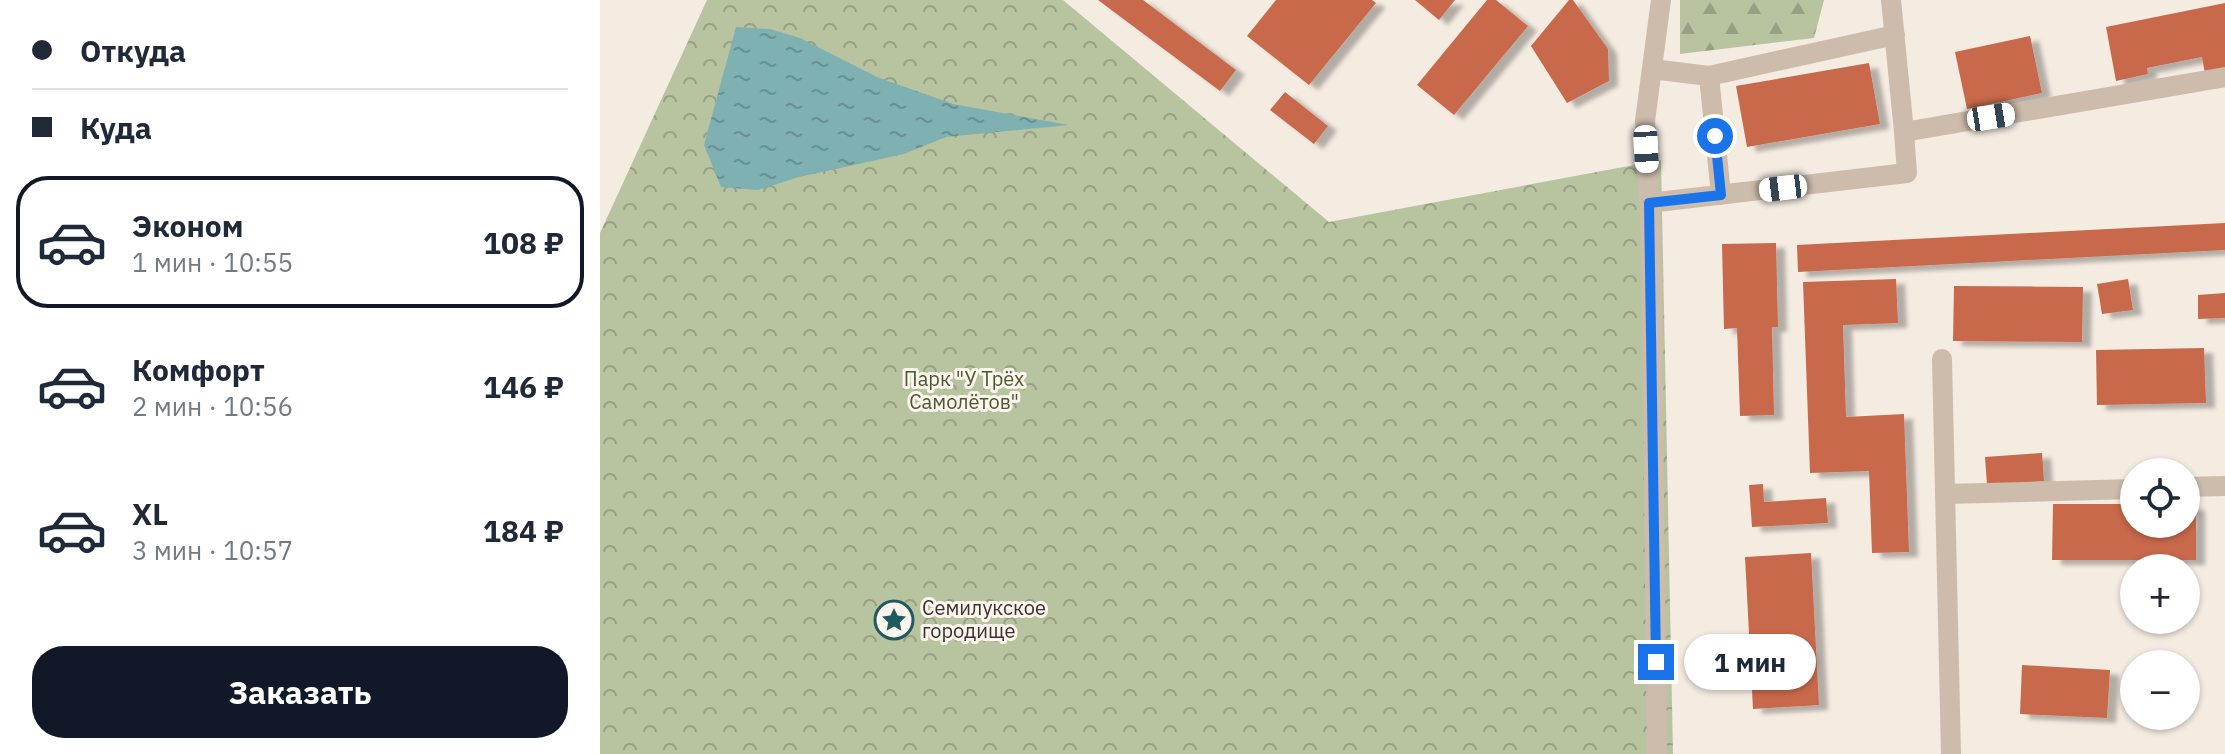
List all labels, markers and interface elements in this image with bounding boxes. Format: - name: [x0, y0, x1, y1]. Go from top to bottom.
- text: Откуда: [80, 31, 186, 70]
- car: [1965, 101, 2017, 133]
- text: Куда: [80, 108, 152, 147]
- route start: [1697, 118, 1733, 154]
- car: [1633, 124, 1659, 174]
- car: [1758, 173, 1808, 203]
- icon: car: [36, 206, 108, 278]
- text: Эконом: [132, 206, 243, 245]
- text: 108 ₽: [483, 223, 564, 262]
- text: 1 мин · 10:55: [132, 245, 293, 279]
- icon: car: [36, 350, 108, 422]
- text: Комфорт: [132, 350, 265, 389]
- park label: Парк "У Трёх Самолётов": [904, 365, 1024, 415]
- text: 146 ₽: [483, 367, 564, 406]
- text: 2 мин · 10:56: [132, 389, 293, 423]
- map controls: [2120, 458, 2200, 730]
- button: locate: [2120, 458, 2200, 538]
- icon: car: [36, 494, 108, 566]
- text: XL: [132, 494, 168, 533]
- text: 184 ₽: [483, 511, 564, 550]
- text: 3 мин · 10:57: [132, 533, 293, 567]
- button: +: [2120, 554, 2200, 634]
- place label: Семилукское городище: [922, 594, 1046, 644]
- place icon: Семилукское городище: [873, 599, 915, 641]
- callout: 1 мин: [1684, 634, 1816, 690]
- route end: [1638, 644, 1674, 680]
- text: 1 мин: [1714, 645, 1786, 679]
- button: Заказать: [32, 646, 568, 738]
- button: −: [2120, 650, 2200, 730]

